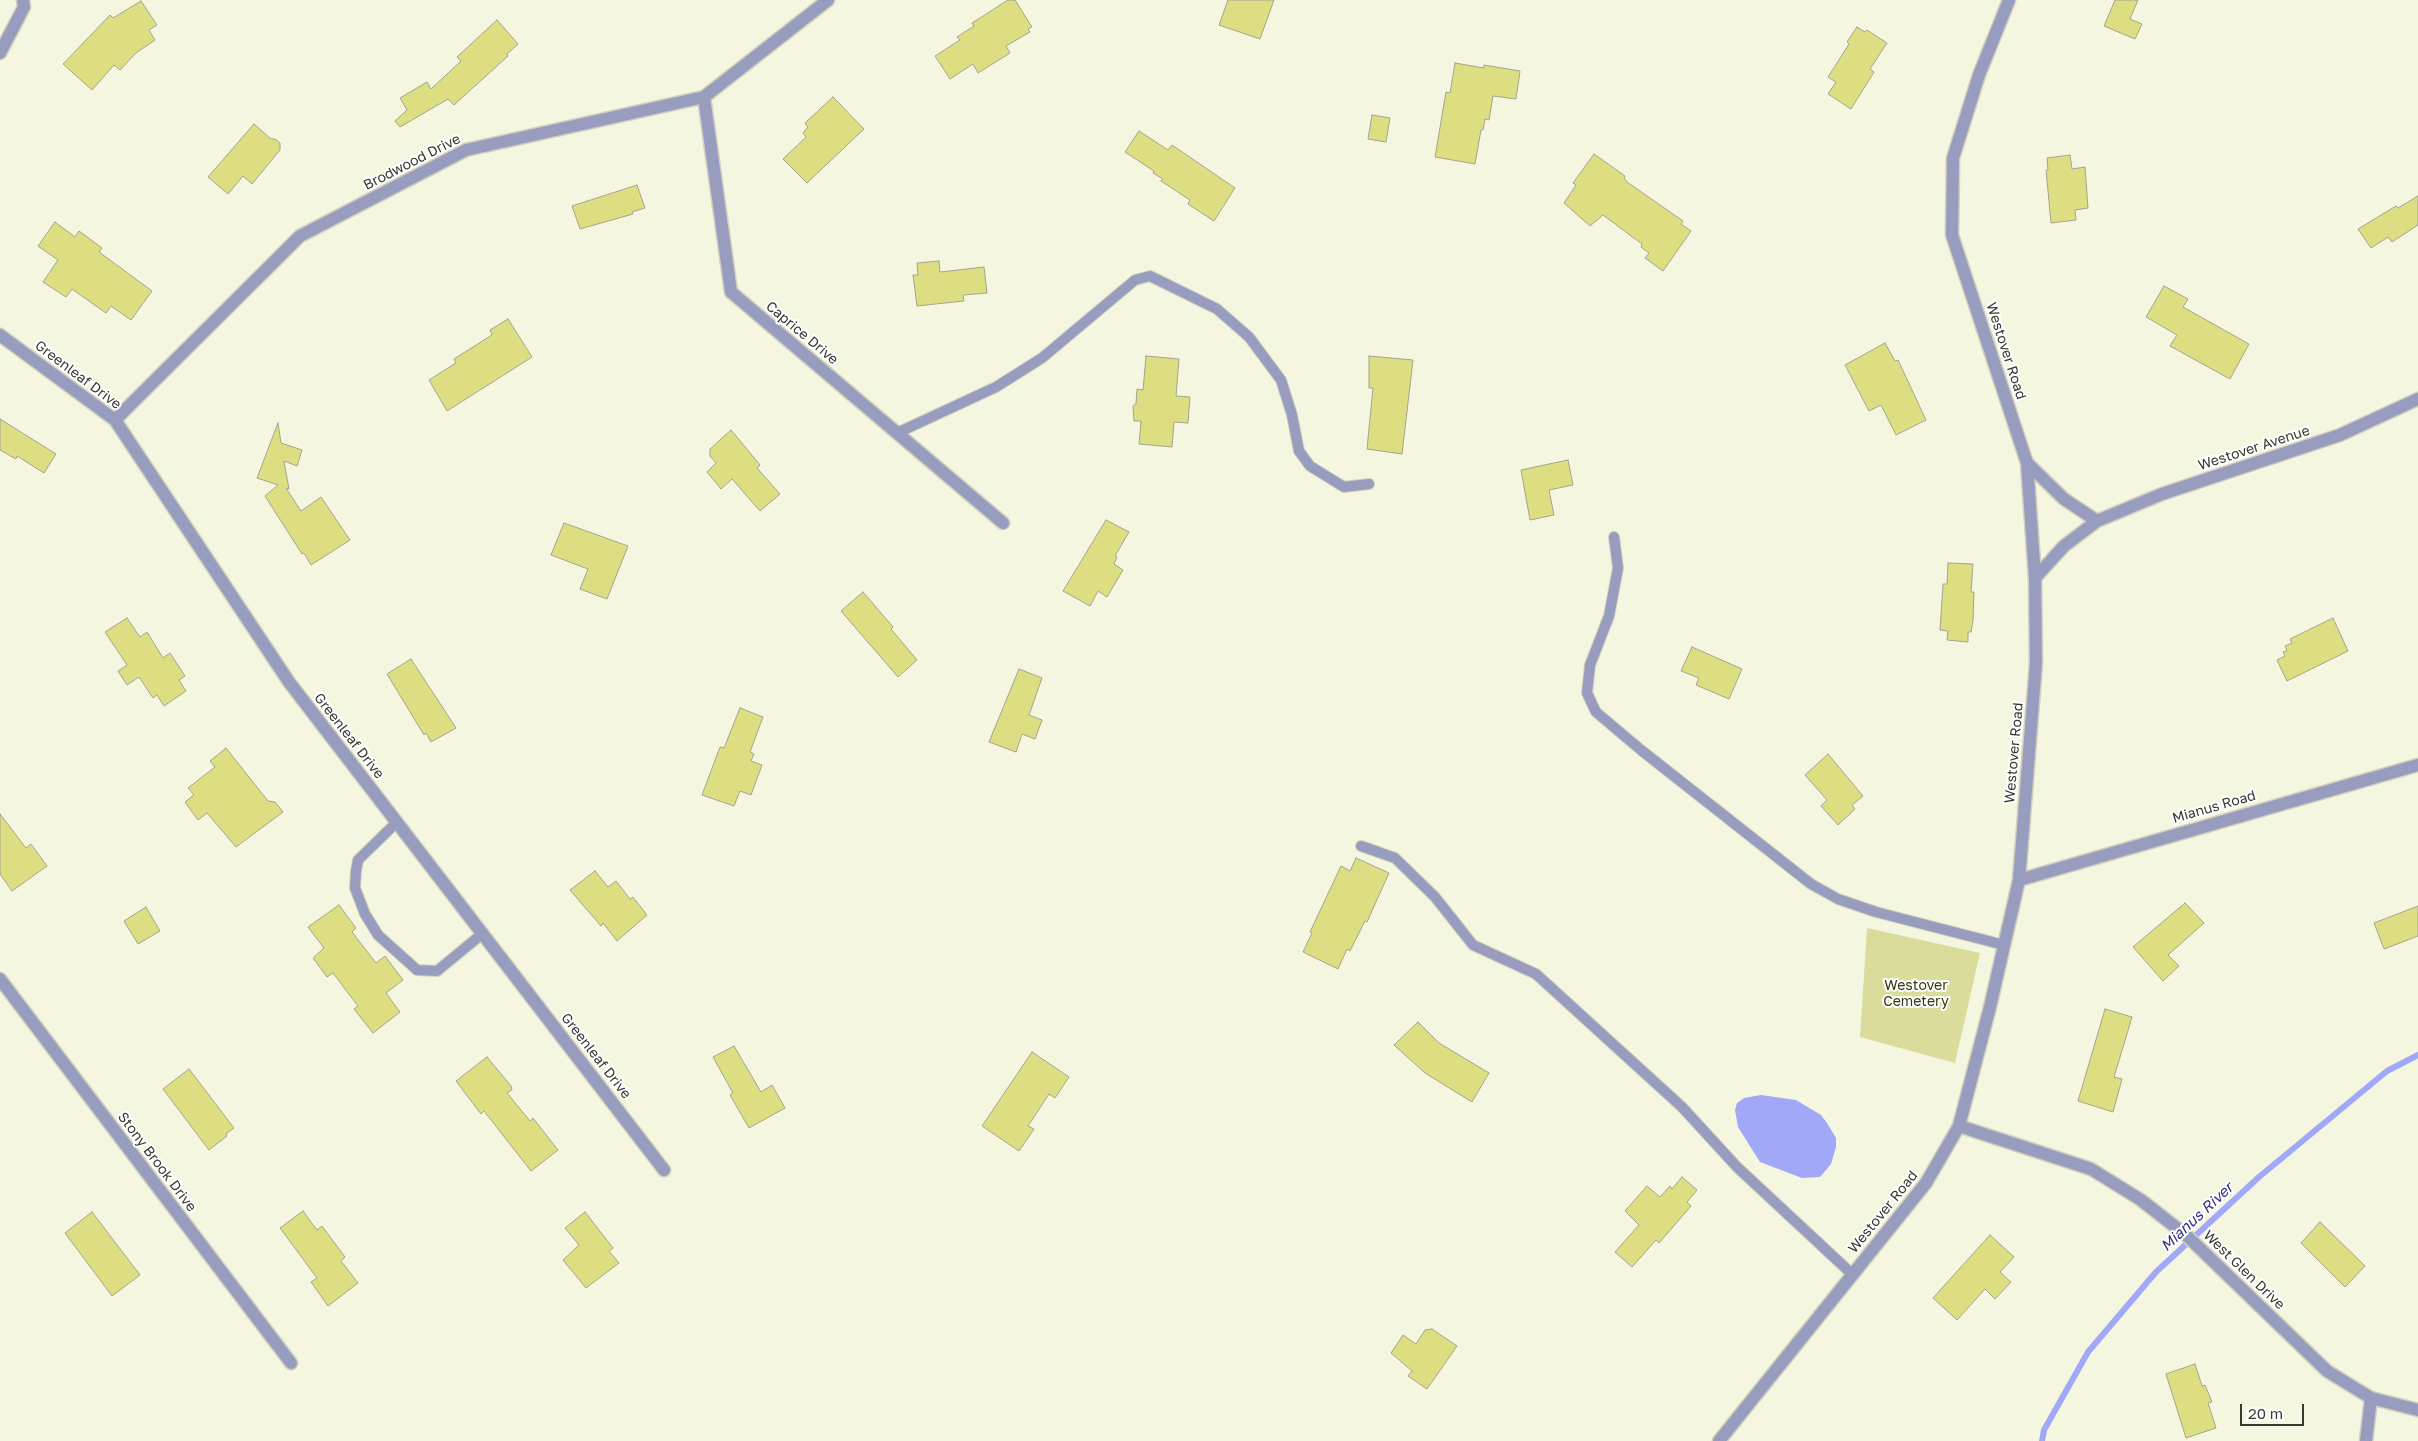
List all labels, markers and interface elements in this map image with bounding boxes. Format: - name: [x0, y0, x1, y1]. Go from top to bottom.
- street label: Brodwood Drive: [361, 130, 463, 194]
- street label: Caprice Drive: [762, 298, 842, 368]
- street label: Westover Road: [1982, 300, 2030, 402]
- street label: Greenleaf Drive: [32, 337, 124, 413]
- street label: Westover Avenue: [2196, 422, 2312, 474]
- street label: Greenleaf Drive: [310, 690, 388, 782]
- street label: Westover Road: [2001, 702, 2027, 804]
- street label: Mianus Road: [2170, 787, 2258, 827]
- park label: Westover Cemetery: [1883, 978, 1949, 1010]
- street label: Greenleaf Drive: [557, 1010, 635, 1102]
- street label: Stony Brook Drive: [114, 1109, 200, 1215]
- street label: Westover Road: [1845, 1167, 1921, 1257]
- water label: Mianus River: [2157, 1179, 2237, 1255]
- street label: West Glen Drive: [2200, 1227, 2288, 1313]
- scale bar: [2243, 1394, 2307, 1426]
- text: 20 m: [2248, 1404, 2283, 1422]

